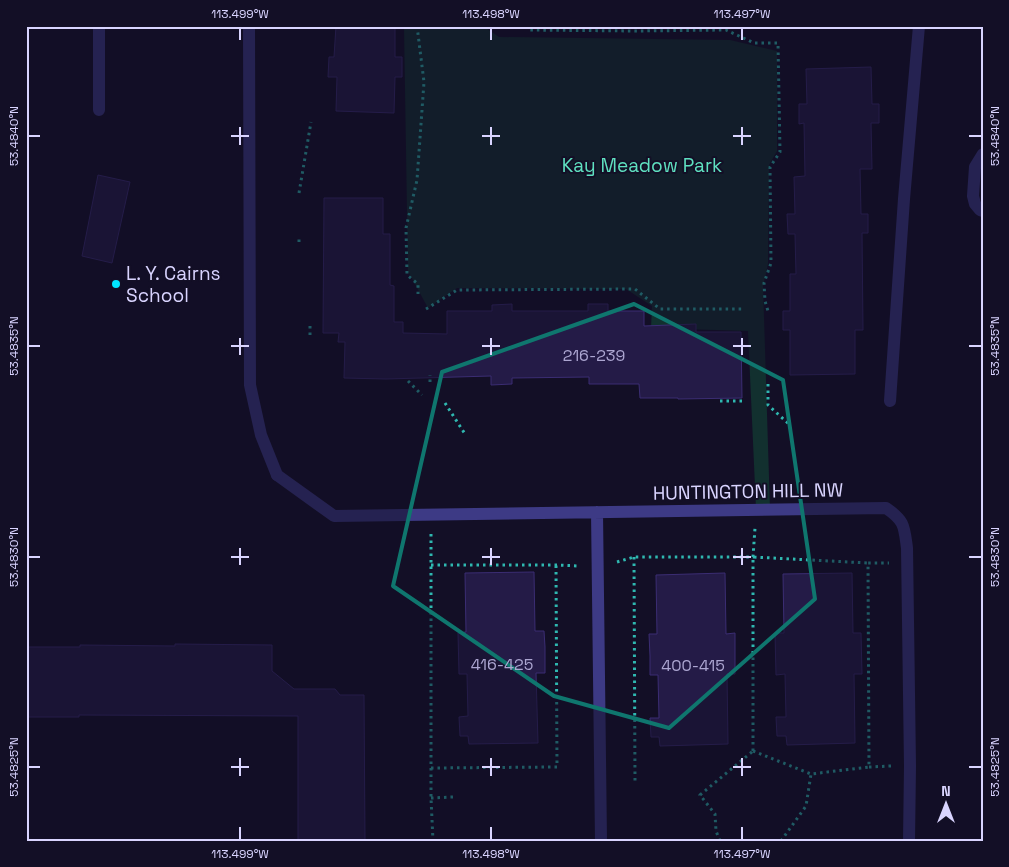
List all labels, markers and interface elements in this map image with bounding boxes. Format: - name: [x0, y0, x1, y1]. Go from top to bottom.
- text: 113.499°W: [211, 6, 269, 22]
- text: 113.498°W: [462, 6, 520, 22]
- text: 113.497°W: [714, 6, 771, 22]
- text: 53.4840°N: [6, 106, 22, 166]
- text: 53.4840°N: [987, 106, 1003, 166]
- park label: Kay Meadow Park: [562, 153, 722, 178]
- place label: L. Y. Cairns School: [126, 261, 221, 308]
- marker: L. Y. Cairns School: [110, 278, 122, 290]
- text: 53.4835°N: [6, 316, 22, 376]
- text: 53.4835°N: [987, 316, 1003, 376]
- house number: 216-239: [563, 345, 625, 366]
- street label: HUNTINGTON HILL NW: [653, 477, 843, 506]
- text: 53.4830°N: [6, 527, 22, 587]
- text: 53.4830°N: [987, 527, 1003, 587]
- house number: 416-425: [471, 654, 533, 675]
- house number: 400-415: [661, 655, 725, 676]
- text: 53.4825°N: [6, 737, 22, 797]
- text: 53.4825°N: [987, 737, 1003, 797]
- north arrow: [922, 780, 972, 830]
- text: N: [941, 782, 951, 800]
- text: 113.499°W: [211, 846, 269, 862]
- text: 113.498°W: [462, 846, 520, 862]
- text: 113.497°W: [714, 846, 771, 862]

